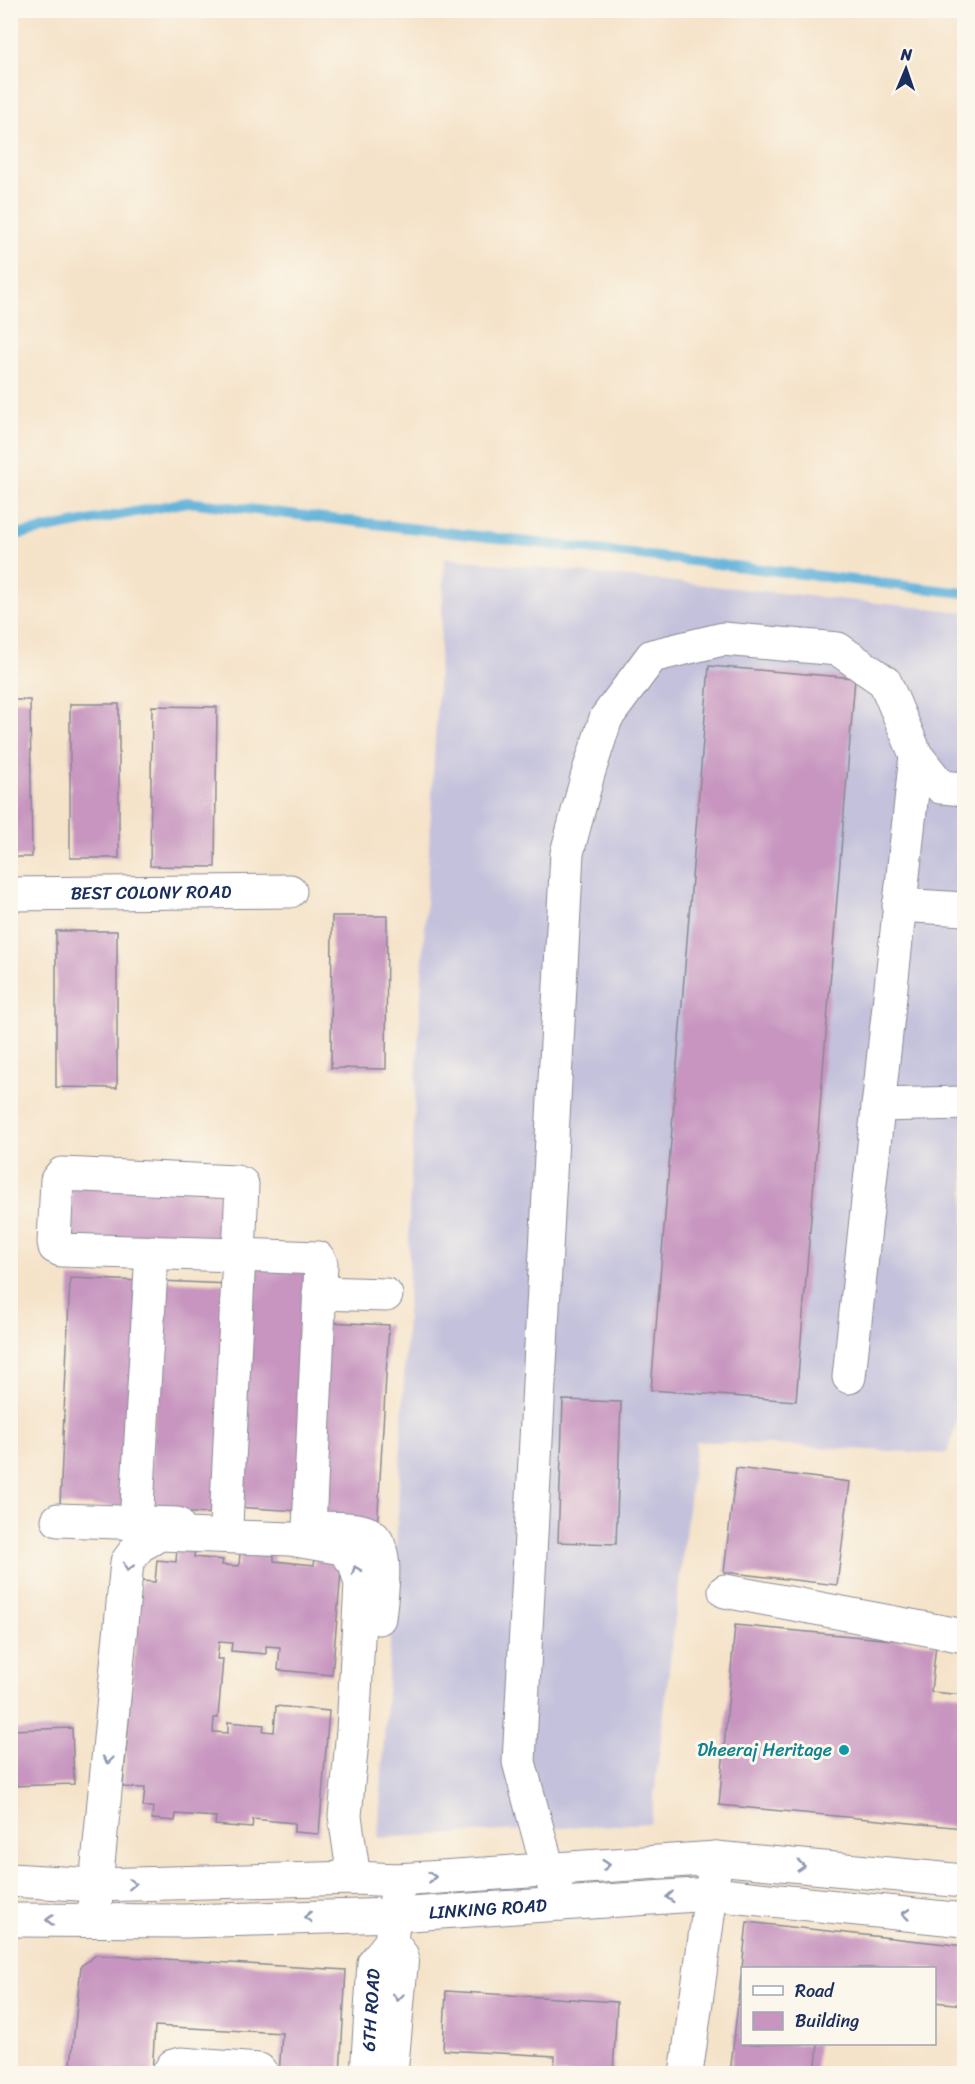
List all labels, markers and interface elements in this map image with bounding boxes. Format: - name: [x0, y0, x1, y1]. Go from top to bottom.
- north arrow: [876, 39, 936, 99]
- text: N: [899, 40, 913, 69]
- street label: BEST COLONY ROAD: [70, 876, 232, 909]
- one-way arrow: [122, 1561, 135, 1571]
- one-way arrow: [351, 1565, 363, 1576]
- place label: Dheeraj Heritage: [697, 1734, 832, 1766]
- marker: Dheeraj Heritage: [837, 1743, 851, 1757]
- one-way arrow: [102, 1756, 115, 1765]
- one-way arrow: [602, 1859, 611, 1872]
- one-way arrow: [796, 1859, 805, 1872]
- one-way arrow: [427, 1871, 436, 1884]
- one-way arrow: [127, 1878, 136, 1890]
- street label: LINKING ROAD: [428, 1889, 548, 1929]
- one-way arrow: [666, 1890, 675, 1903]
- one-way arrow: [902, 1908, 911, 1921]
- one-way arrow: [303, 1911, 312, 1923]
- one-way arrow: [46, 1914, 55, 1926]
- legend: [741, 1967, 936, 2045]
- street label: 6TH ROAD: [352, 1968, 390, 2052]
- text: Road: [795, 1975, 835, 2007]
- one-way arrow: [392, 1992, 405, 2001]
- text: Building: [795, 2005, 859, 2037]

